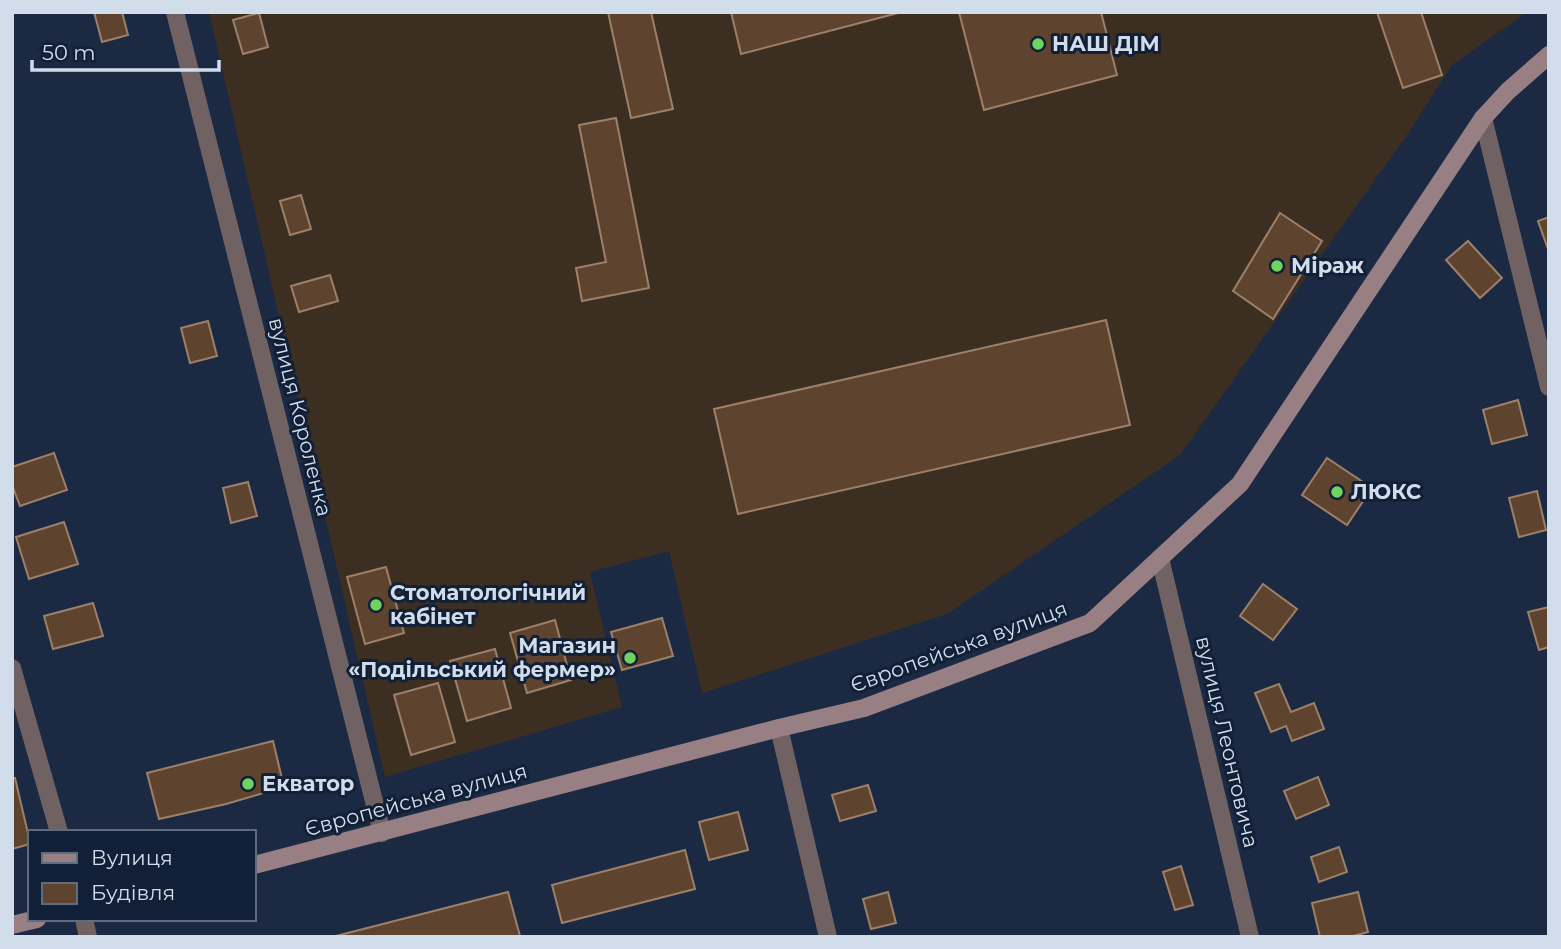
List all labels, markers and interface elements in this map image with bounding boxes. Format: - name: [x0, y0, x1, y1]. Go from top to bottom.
- scale bar: [32, 28, 219, 72]
- place label: НАШ ДІМ: [1052, 31, 1160, 56]
- marker: НАШ ДІМ: [1030, 36, 1046, 52]
- text: 50 m: [42, 40, 96, 65]
- place label: Міраж: [1291, 253, 1365, 278]
- marker: Міраж: [1269, 258, 1285, 274]
- street label: вулиця Короленка: [264, 315, 337, 519]
- place label: ЛЮКС: [1351, 479, 1421, 504]
- marker: ЛЮКС: [1329, 484, 1345, 500]
- place label: Стоматологічний кабінет: [390, 580, 586, 629]
- street label: Європейська вулиця: [847, 596, 1071, 697]
- marker: Стоматологічний кабінет: [368, 597, 384, 613]
- place label: Магазин «Подільський фермер»: [348, 633, 616, 682]
- street label: вулиця Леонтовича: [1191, 634, 1264, 850]
- marker: Магазин «Подільський фермер»: [622, 650, 638, 666]
- street label: Європейська вулиця: [302, 758, 530, 841]
- place label: Екватор: [262, 771, 354, 796]
- marker: Екватор: [240, 776, 256, 792]
- legend: [28, 830, 256, 921]
- text: Вулиця: [91, 845, 173, 870]
- text: Будівля: [91, 880, 175, 905]

